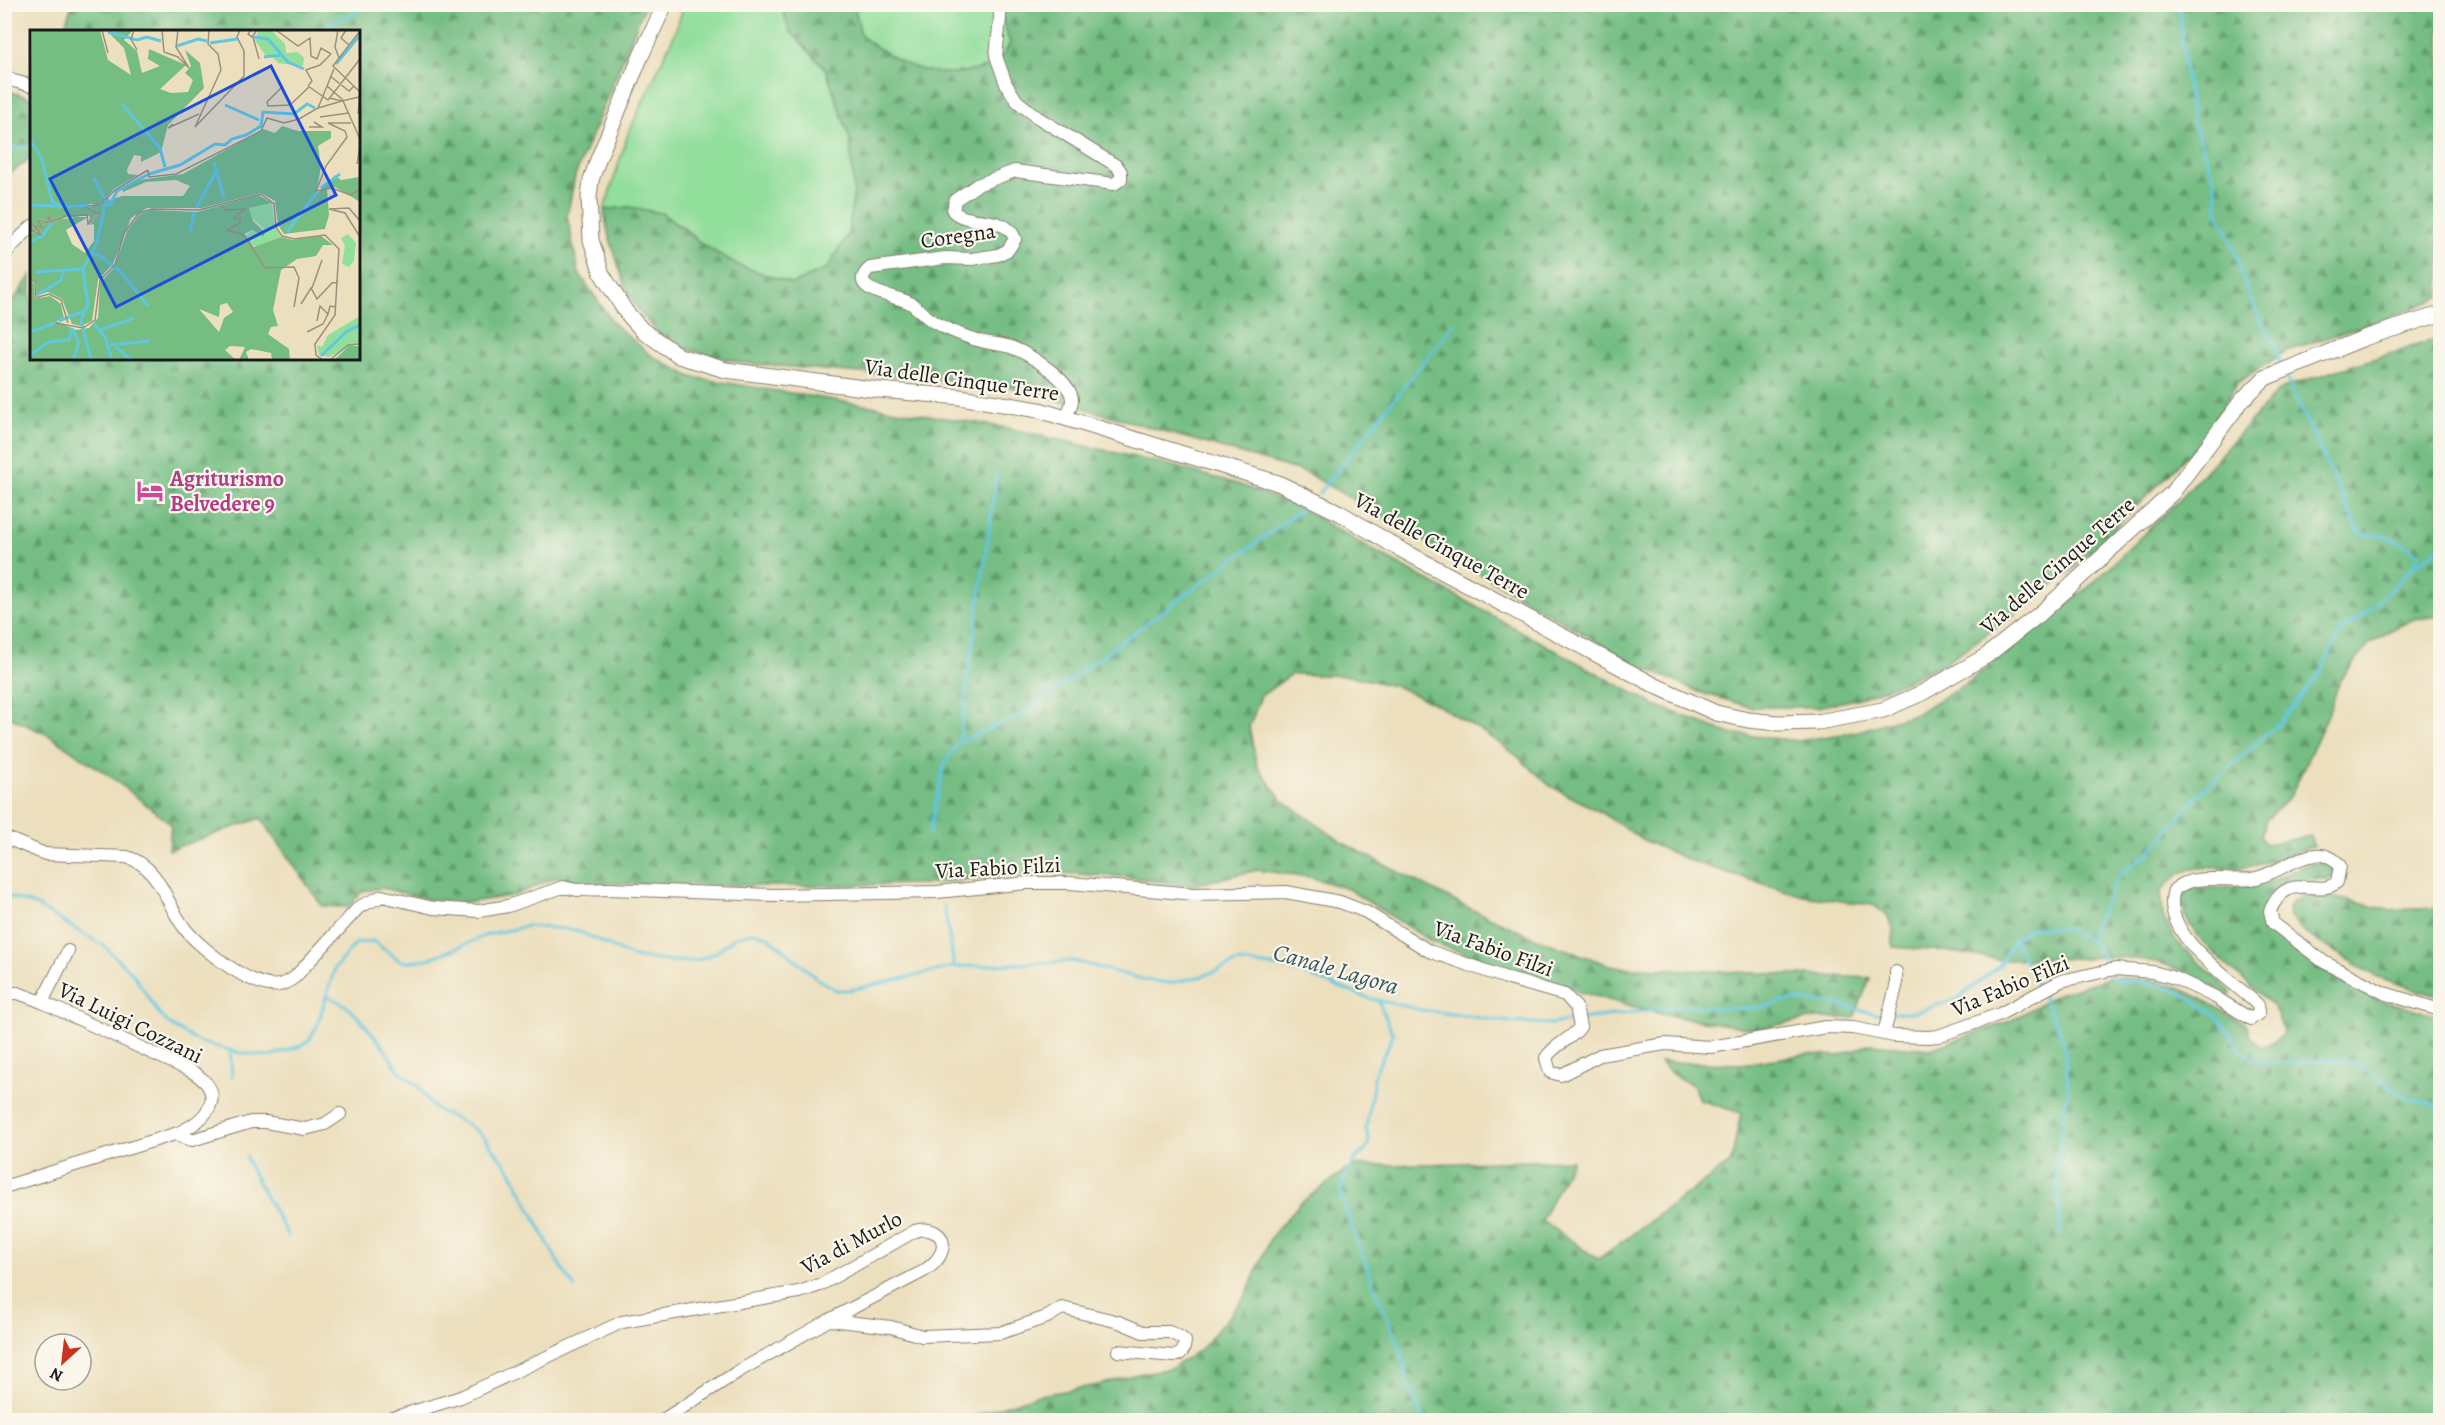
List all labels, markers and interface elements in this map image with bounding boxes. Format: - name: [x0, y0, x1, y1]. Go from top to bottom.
- inset map: [30, 30, 360, 360]
- street label: Coregna: [919, 216, 998, 256]
- street label: Via delle Cinque Terre: [862, 351, 1061, 408]
- place label: Agriturismo Belvedere 9: [169, 464, 284, 519]
- hotel icon: Agriturismo Belvedere 9: [135, 476, 165, 506]
- street label: Via delle Cinque Terre: [1348, 485, 1535, 607]
- street label: Via delle Cinque Terre: [1973, 490, 2141, 642]
- street label: Via Fabio Filzi: [934, 850, 1061, 886]
- street label: Via Fabio Filzi: [1429, 913, 1558, 984]
- water label: Canale Lagora: [1270, 936, 1402, 1002]
- street label: Via Fabio Filzi: [1946, 948, 2074, 1025]
- street label: Via Luigi Cozzani: [52, 975, 208, 1071]
- street label: Via di Murlo: [795, 1204, 907, 1283]
- north arrow: [33, 1332, 93, 1392]
- text: N: [46, 1362, 67, 1387]

